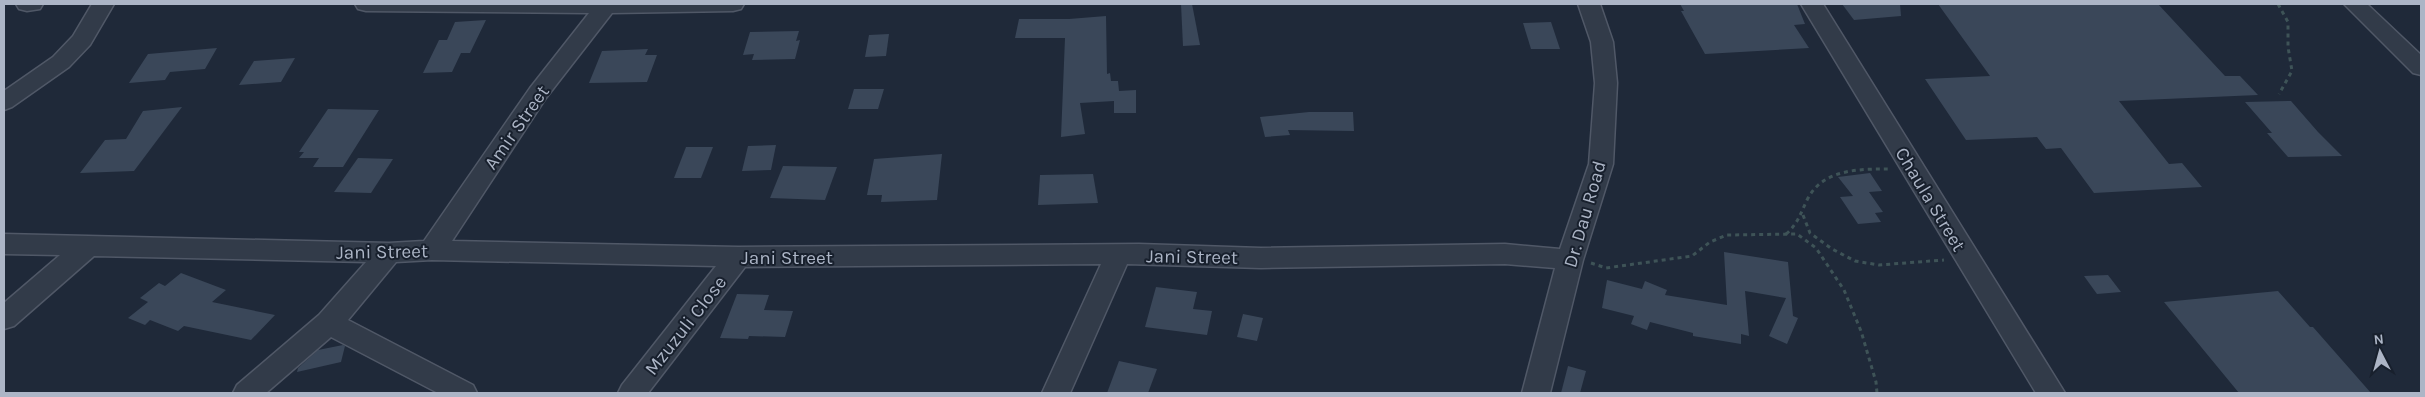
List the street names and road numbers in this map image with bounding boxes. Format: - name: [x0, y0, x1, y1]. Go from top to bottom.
- street label: Amir Street: [480, 81, 554, 174]
- street label: Chaula Street: [1890, 143, 1970, 256]
- street label: Dr. Dau Road: [1559, 158, 1611, 270]
- street label: Jani Street: [336, 240, 428, 264]
- street label: Jani Street: [1146, 245, 1238, 269]
- street label: Jani Street: [741, 247, 833, 269]
- street label: Mzuzuli Close: [640, 272, 731, 380]

